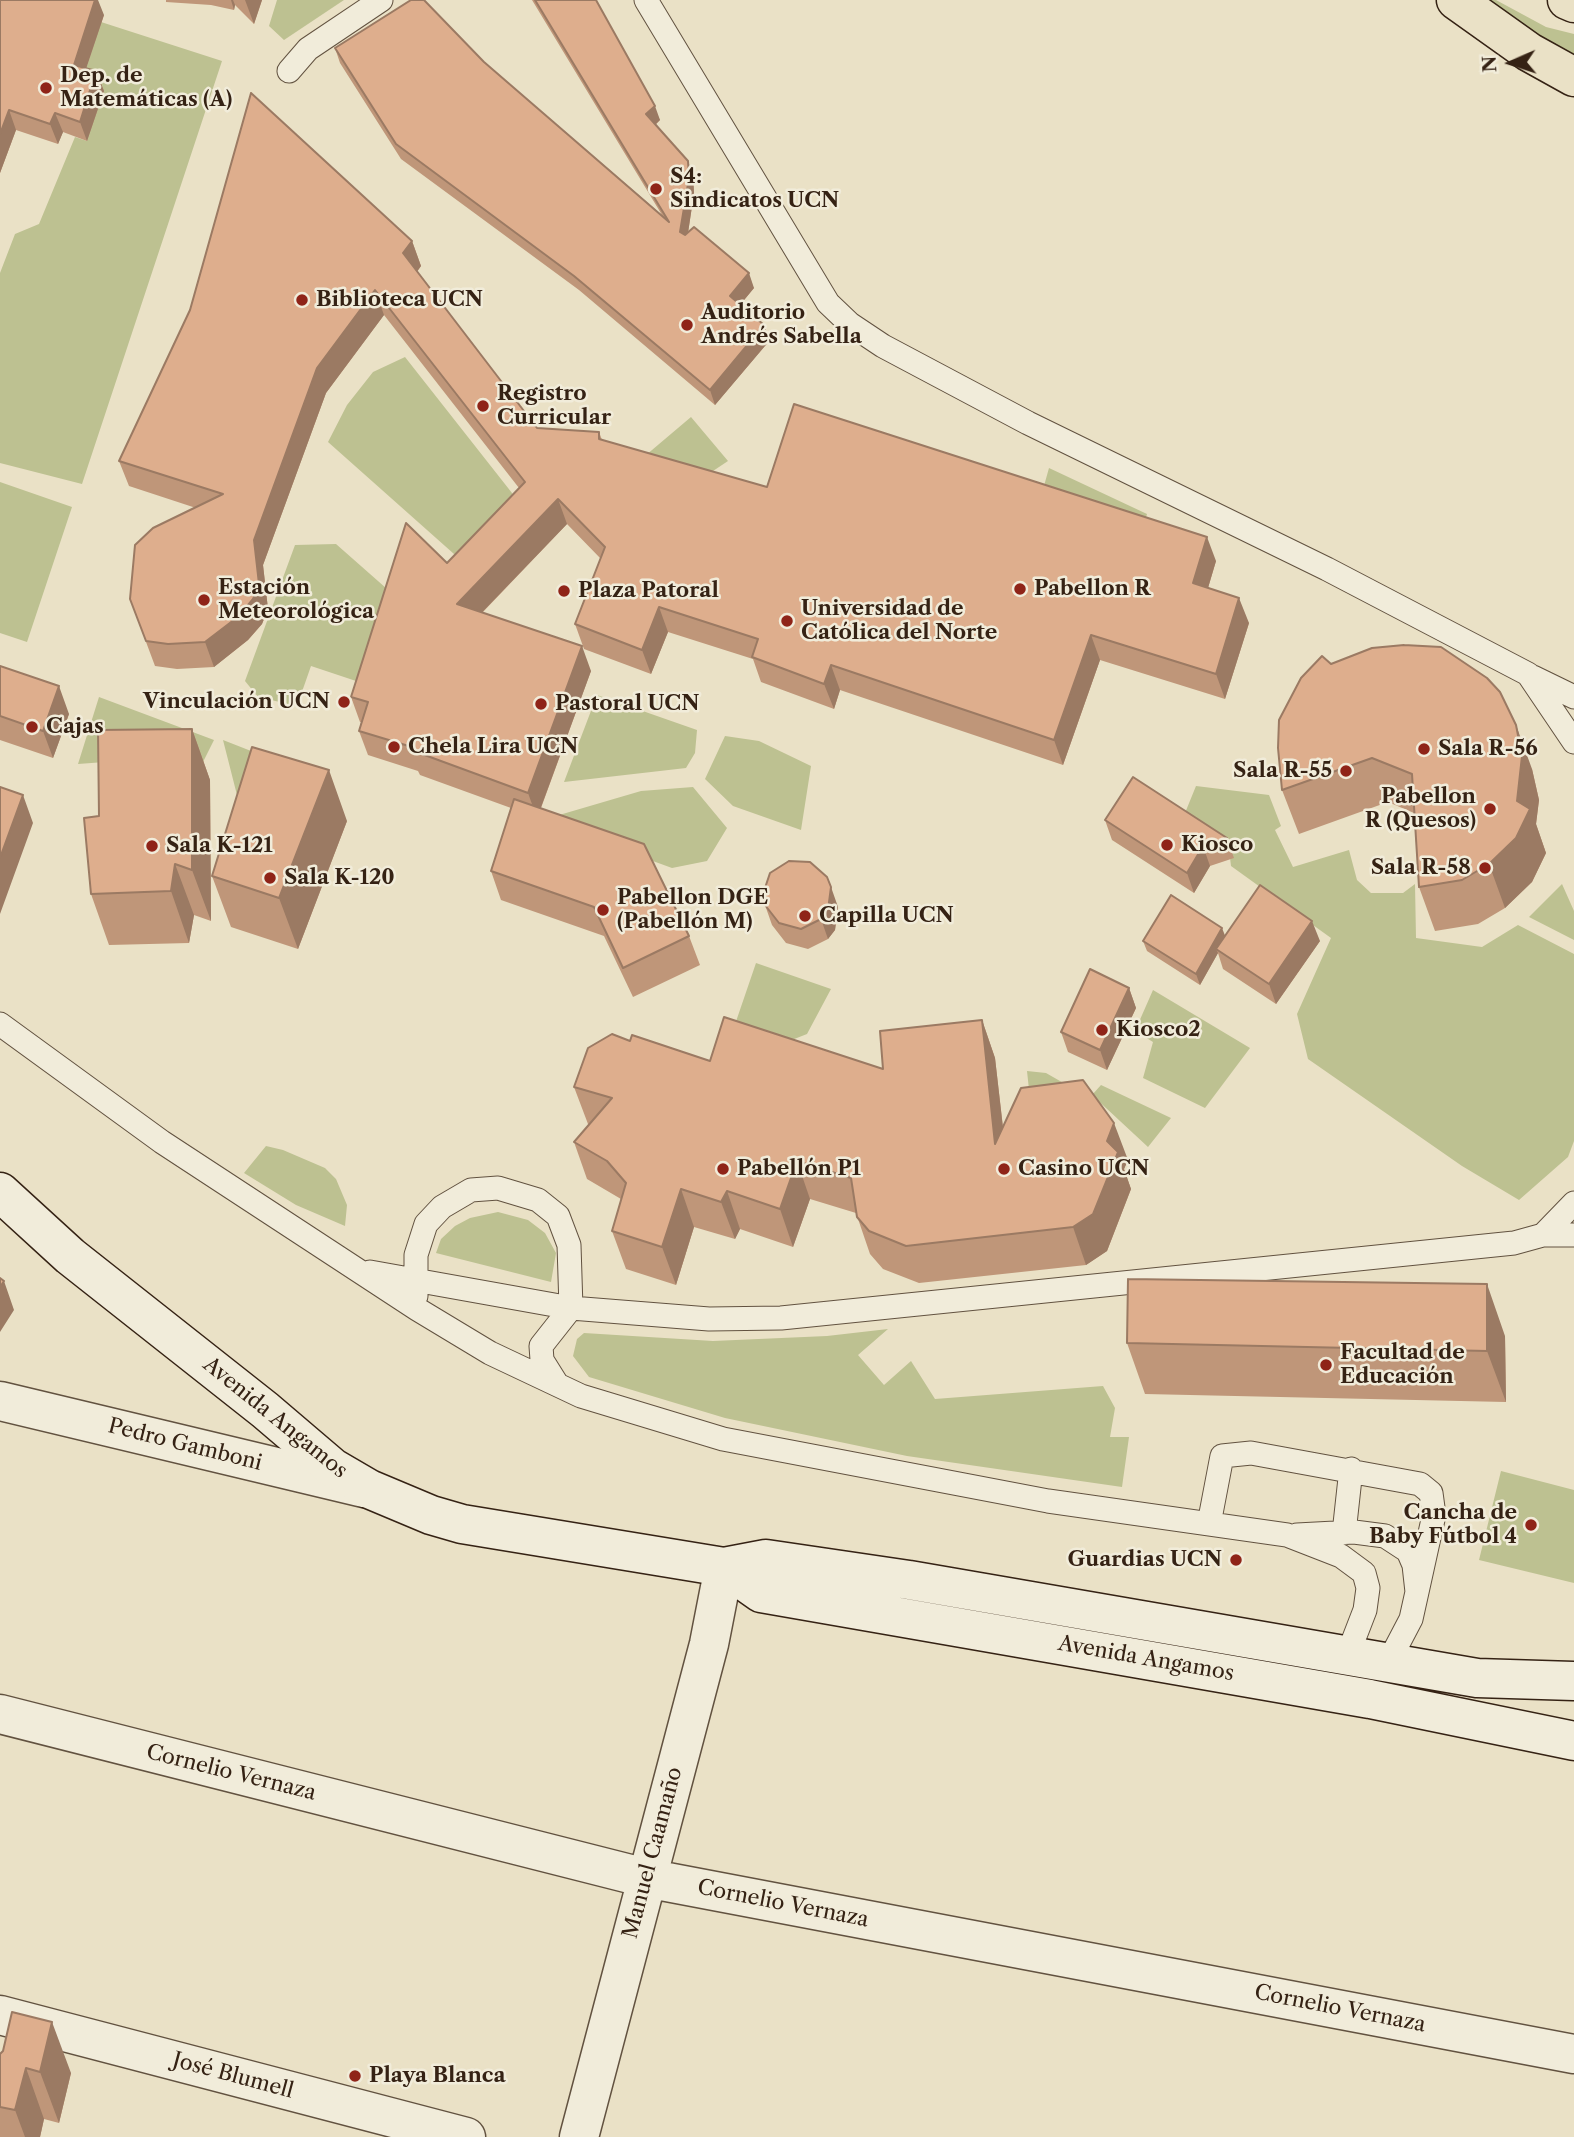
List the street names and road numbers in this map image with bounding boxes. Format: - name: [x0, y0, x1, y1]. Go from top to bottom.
- street label: Avenida Angamos: [198, 1352, 352, 1484]
- street label: Pedro Gamboni: [106, 1414, 264, 1476]
- street label: Avenida Angamos: [1056, 1631, 1236, 1687]
- street label: Cornelio Vernaza: [144, 1740, 318, 1806]
- street label: Manuel Caamaño: [618, 1764, 688, 1942]
- street label: Cornelio Vernaza: [695, 1875, 871, 1933]
- street label: Cornelio Vernaza: [1252, 1980, 1428, 2038]
- street label: José Blumell: [170, 2048, 296, 2104]

